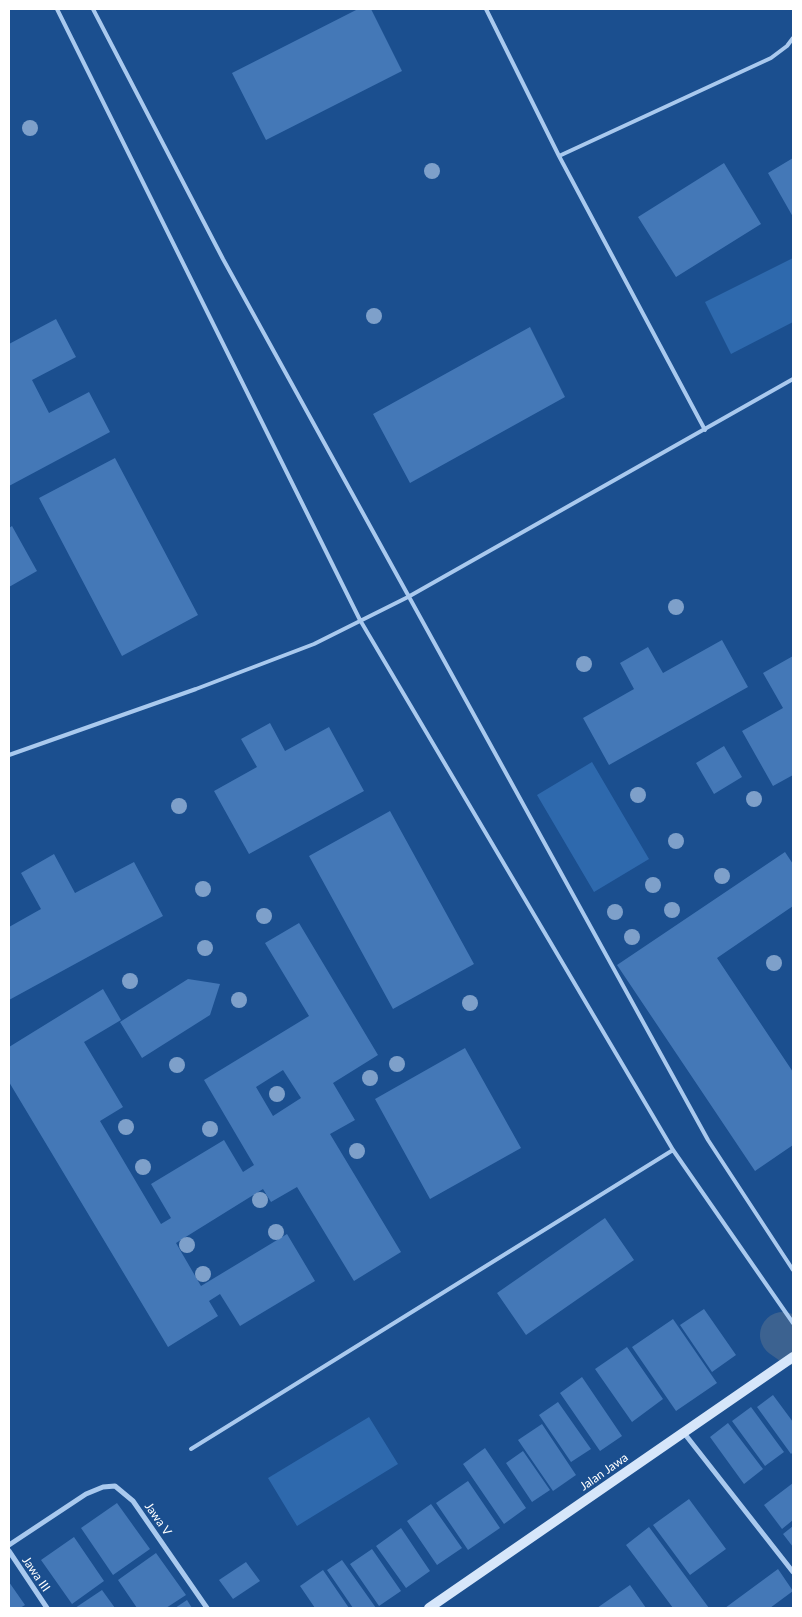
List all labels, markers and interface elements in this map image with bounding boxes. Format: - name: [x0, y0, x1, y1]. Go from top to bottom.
- street label: Jalan Jawa: [577, 1450, 631, 1494]
- street label: Jawa V: [141, 1500, 175, 1538]
- street label: Jawa III: [19, 1554, 53, 1594]

